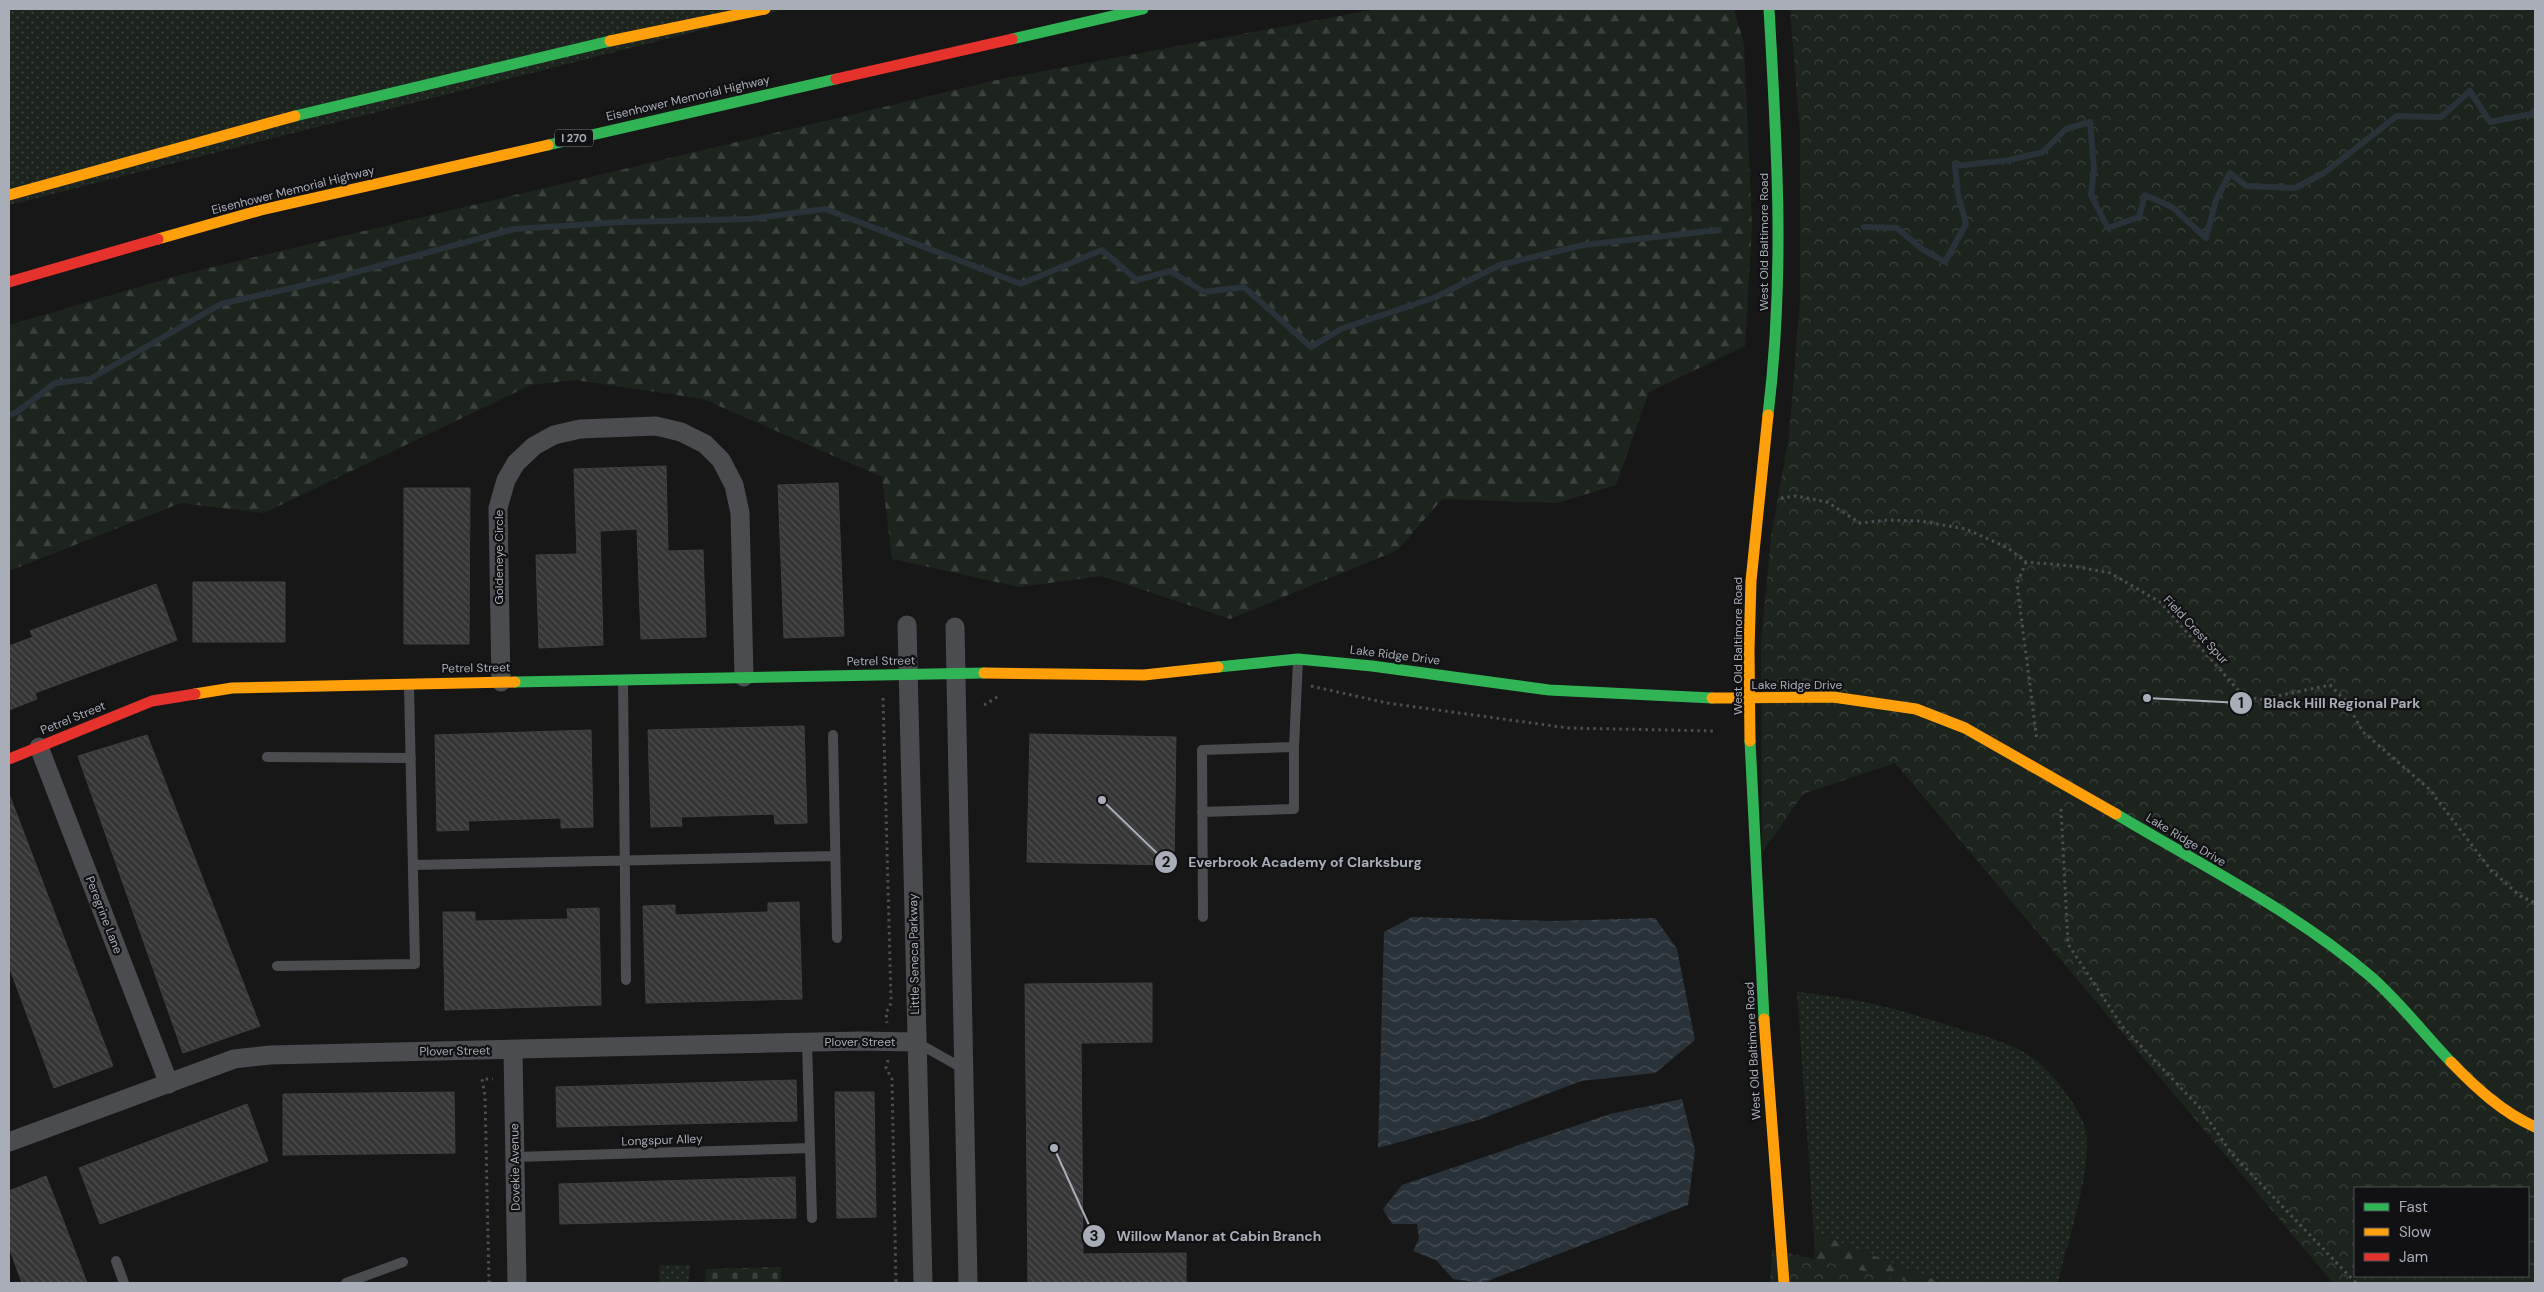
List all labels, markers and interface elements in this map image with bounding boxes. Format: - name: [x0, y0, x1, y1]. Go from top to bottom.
- street label: Eisenhower Memorial Highway: [605, 71, 772, 125]
- road number: I 270: [555, 130, 593, 146]
- street label: Eisenhower Memorial Highway: [210, 162, 377, 218]
- street label: West Old Baltimore Road: [1756, 173, 1772, 311]
- street label: Goldeneye Circle: [491, 509, 507, 604]
- street label: West Old Baltimore Road: [1730, 577, 1746, 715]
- street label: Field Crest Spur: [2160, 592, 2232, 668]
- street label: Lake Ridge Drive: [1349, 642, 1441, 669]
- street label: Petrel Street: [846, 652, 916, 670]
- street label: Petrel Street: [441, 659, 511, 677]
- street label: Lake Ridge Drive: [1752, 677, 1843, 693]
- callout: Black Hill Regional Park: [2229, 689, 2430, 718]
- text: 1: [2238, 693, 2244, 713]
- text: Black Hill Regional Park: [2264, 694, 2420, 712]
- street label: Petrel Street: [38, 698, 108, 738]
- street label: Lake Ridge Drive: [2143, 810, 2229, 870]
- callout: Everbrook Academy of Clarksburg: [1153, 848, 1432, 877]
- text: 2: [1162, 852, 1171, 872]
- text: Everbrook Academy of Clarksburg: [1188, 853, 1422, 871]
- street label: Peregrine Lane: [82, 874, 126, 956]
- street label: Little Seneca Parkway: [905, 893, 923, 1015]
- street label: West Old Baltimore Road: [1741, 982, 1765, 1120]
- street label: Plover Street: [825, 1034, 896, 1050]
- street label: Plover Street: [419, 1042, 491, 1060]
- street label: Dovekie Avenue: [506, 1123, 524, 1211]
- street label: Longspur Alley: [621, 1131, 703, 1149]
- legend: [2354, 1187, 2529, 1277]
- text: Fast: [2399, 1197, 2428, 1217]
- callout: Willow Manor at Cabin Branch: [1081, 1222, 1331, 1251]
- text: Slow: [2399, 1222, 2432, 1242]
- text: 3: [1089, 1226, 1099, 1246]
- text: Willow Manor at Cabin Branch: [1116, 1227, 1322, 1245]
- text: Jam: [2399, 1247, 2428, 1267]

